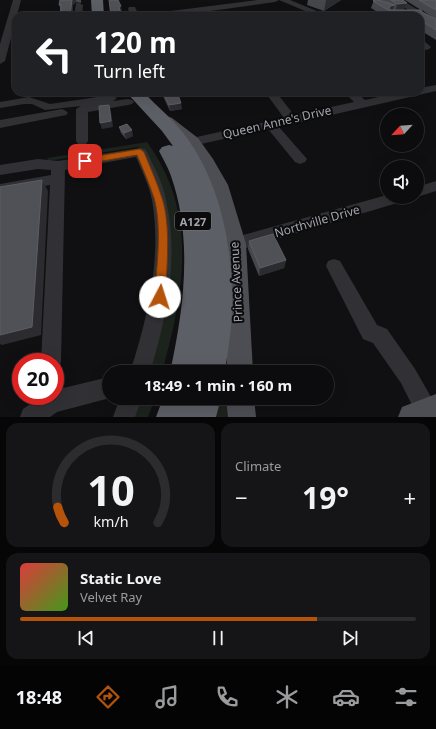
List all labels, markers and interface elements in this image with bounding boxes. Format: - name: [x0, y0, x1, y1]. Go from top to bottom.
- text: 120 m: [94, 23, 177, 61]
- icon: left: [28, 28, 80, 80]
- text: Turn left: [94, 59, 165, 83]
- street label: Queen Anne's Drive: [221, 101, 333, 143]
- north arrow: [380, 108, 424, 152]
- map controls: [380, 108, 424, 204]
- pin: [68, 144, 102, 178]
- icon: arrive: [74, 150, 96, 172]
- button: sound: [380, 160, 424, 204]
- street label: Northville Drive: [272, 201, 362, 241]
- road number: A127: [175, 212, 211, 230]
- street label: Prince Avenue: [225, 241, 247, 323]
- position arrow: [139, 276, 181, 318]
- speed limit sign: 20: [12, 353, 64, 405]
- text: 18:49 · 1 min · 160 m: [144, 375, 292, 395]
- text: Climate: [235, 457, 281, 475]
- text: 10: [87, 462, 134, 518]
- text: 19°: [302, 477, 349, 518]
- text: −: [235, 482, 248, 512]
- text: +: [403, 482, 416, 512]
- text: km/h: [93, 512, 128, 531]
- text: Static Love: [80, 568, 161, 588]
- text: Velvet Ray: [80, 588, 142, 606]
- icon: previous: [75, 627, 97, 649]
- icon: pause: [207, 627, 229, 649]
- icon: next: [339, 627, 361, 649]
- icon: directions: [94, 683, 122, 711]
- icon: music: [153, 683, 181, 711]
- icon: phone: [213, 683, 241, 711]
- icon: climate: [273, 683, 301, 711]
- icon: car: [332, 683, 360, 711]
- icon: filters: [392, 683, 420, 711]
- text: 18:48: [16, 685, 62, 709]

